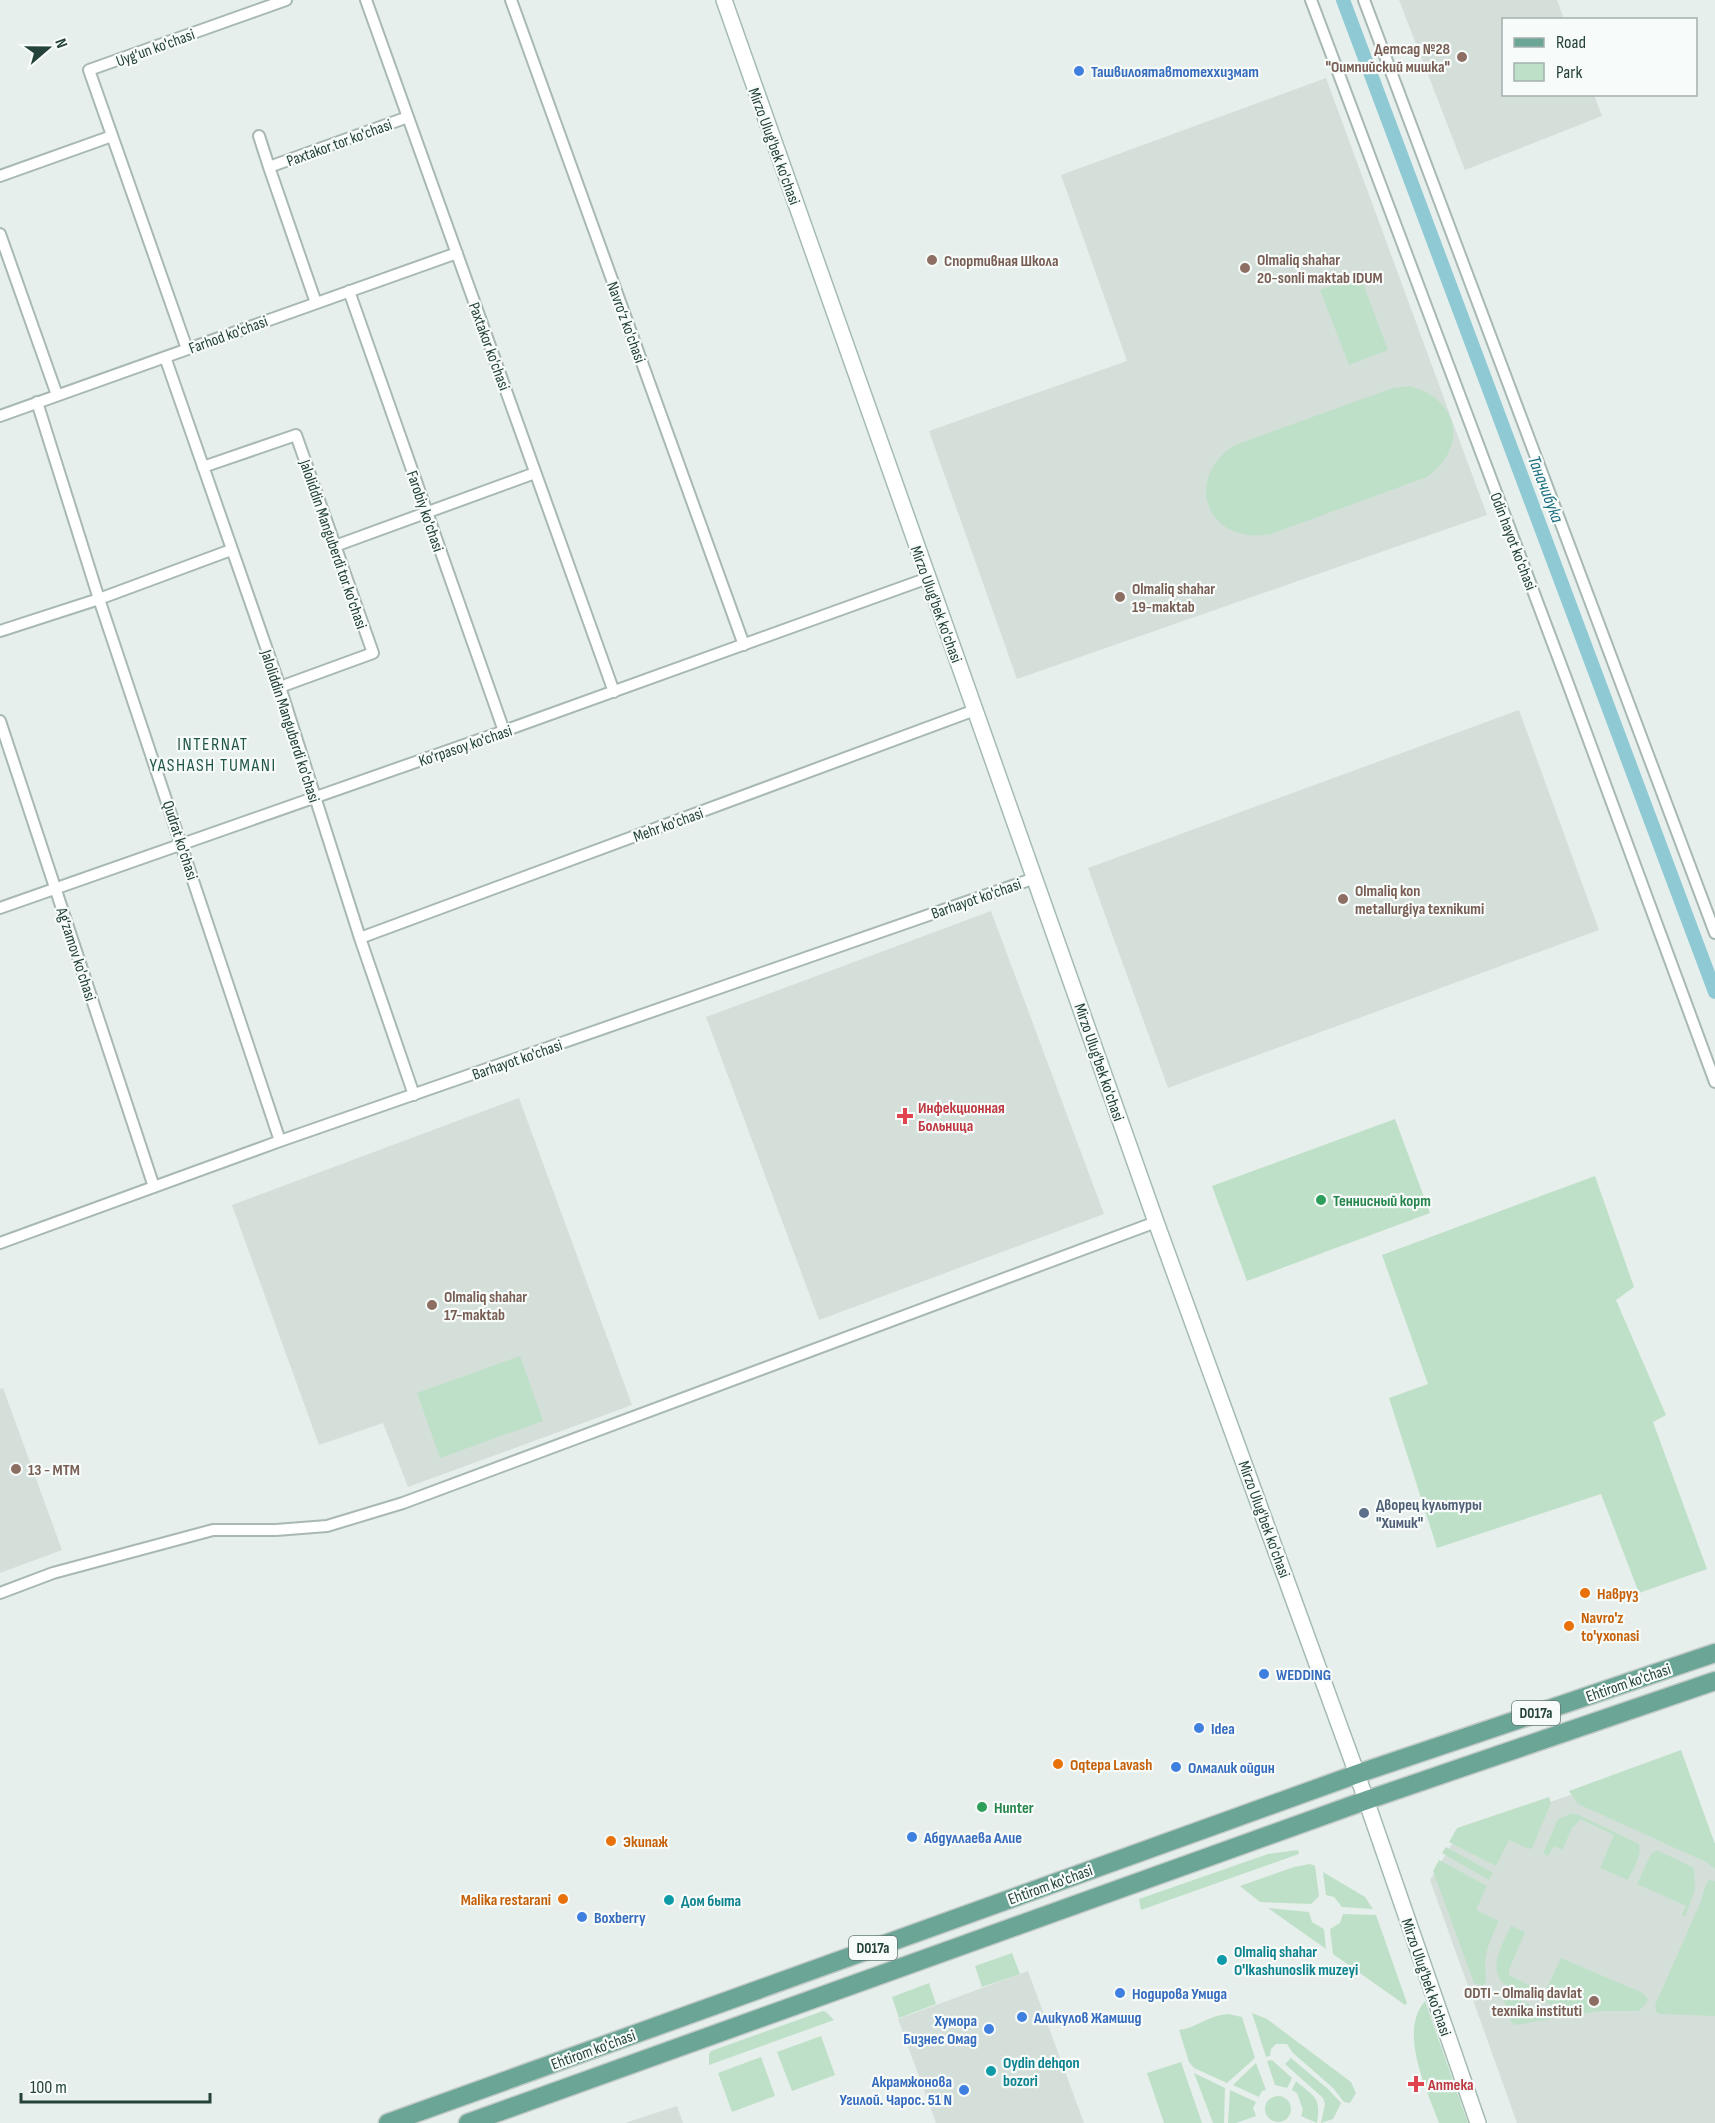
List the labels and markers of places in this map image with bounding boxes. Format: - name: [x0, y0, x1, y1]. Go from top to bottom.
- place label: Детсад №28 "Оимпийский мишка": [1325, 40, 1450, 77]
- marker: Детсад №28 "Оимпийский мишка": [1455, 50, 1469, 64]
- place label: Ташвилоятавтотеххизмат: [1091, 63, 1259, 82]
- marker: Ташвилоятавтотеххизмат: [1072, 64, 1086, 78]
- place label: Olmaliq shahar 20-sonli maktab IDUM: [1257, 251, 1383, 288]
- place label: Спортивная Школа: [944, 252, 1058, 271]
- marker: Спортивная Школа: [925, 253, 939, 267]
- marker: Olmaliq shahar 20-sonli maktab IDUM: [1238, 261, 1252, 275]
- place label: Olmaliq shahar 19-maktab: [1132, 580, 1215, 617]
- marker: Olmaliq shahar 19-maktab: [1113, 590, 1127, 604]
- place label: Olmaliq kon metallurgiya texnikumi: [1355, 882, 1484, 919]
- marker: Olmaliq kon metallurgiya texnikumi: [1336, 892, 1350, 906]
- place label: Инфекционная Больница: [918, 1099, 1005, 1136]
- marker: Инфекционная Больница: [896, 1107, 914, 1125]
- place label: Теннисный корт: [1333, 1192, 1431, 1211]
- marker: Теннисный корт: [1314, 1193, 1328, 1207]
- place label: Olmaliq shahar 17-maktab: [444, 1288, 527, 1325]
- marker: Olmaliq shahar 17-maktab: [425, 1298, 439, 1312]
- place label: 13 - MTM: [28, 1461, 80, 1480]
- marker: 13 - MTM: [9, 1462, 23, 1476]
- place label: Дворец культуры "Химик": [1376, 1496, 1482, 1533]
- marker: Дворец культуры "Химик": [1357, 1506, 1371, 1520]
- place label: Навруз: [1597, 1585, 1639, 1604]
- marker: Навруз: [1578, 1586, 1592, 1600]
- place label: Navro'z to'yxonasi: [1581, 1609, 1639, 1646]
- marker: Navro'z to'yxonasi: [1562, 1619, 1576, 1633]
- place label: WEDDING: [1276, 1666, 1331, 1685]
- marker: WEDDING: [1257, 1667, 1271, 1681]
- place label: Idea: [1211, 1720, 1235, 1739]
- marker: Idea: [1192, 1721, 1206, 1735]
- place label: Oqtepa Lavash: [1070, 1756, 1152, 1775]
- marker: Oqtepa Lavash: [1051, 1757, 1065, 1771]
- place label: Олмалик ойдин: [1188, 1759, 1275, 1778]
- marker: Олмалик ойдин: [1169, 1760, 1183, 1774]
- place label: Hunter: [994, 1799, 1034, 1818]
- marker: Hunter: [975, 1800, 989, 1814]
- place label: Абдуллаева Алие: [923, 1829, 1022, 1848]
- marker: Абдуллаева Алие: [905, 1830, 919, 1844]
- place label: Экипаж: [623, 1833, 668, 1852]
- marker: Экипаж: [604, 1834, 618, 1848]
- place label: Malika restarani: [461, 1891, 551, 1910]
- marker: Malika restarani: [556, 1892, 570, 1906]
- place label: Дом быта: [681, 1892, 741, 1911]
- marker: Дом быта: [662, 1893, 676, 1907]
- place label: Boxberry: [594, 1909, 646, 1928]
- marker: Boxberry: [575, 1910, 589, 1924]
- place label: Olmaliq shahar O'lkashunoslik muzeyi: [1234, 1943, 1358, 1980]
- marker: Olmaliq shahar O'lkashunoslik muzeyi: [1215, 1953, 1229, 1967]
- place label: ODTI - Olmaliq davlat texnika instituti: [1464, 1984, 1582, 2021]
- place label: Нодирова Умида: [1132, 1985, 1227, 2004]
- marker: Нодирова Умида: [1113, 1986, 1127, 2000]
- marker: ODTI - Olmaliq davlat texnika instituti: [1587, 1994, 1601, 2008]
- place label: Аликулов Жамшид: [1033, 2009, 1142, 2028]
- marker: Аликулов Жамшид: [1015, 2010, 1029, 2024]
- place label: Хумора Бизнес Омад: [903, 2012, 977, 2049]
- marker: Хумора Бизнес Омад: [982, 2022, 996, 2036]
- place label: Oydin dehqon bozori: [1003, 2054, 1080, 2091]
- marker: Oydin dehqon bozori: [984, 2064, 998, 2078]
- place label: Акрамжонова Угилой. Чарос. 51 N: [839, 2073, 952, 2110]
- place label: Аптека: [1427, 2076, 1474, 2095]
- marker: Аптека: [1409, 2077, 1423, 2091]
- marker: Акрамжонова Угилой. Чарос. 51 N: [957, 2083, 971, 2097]

